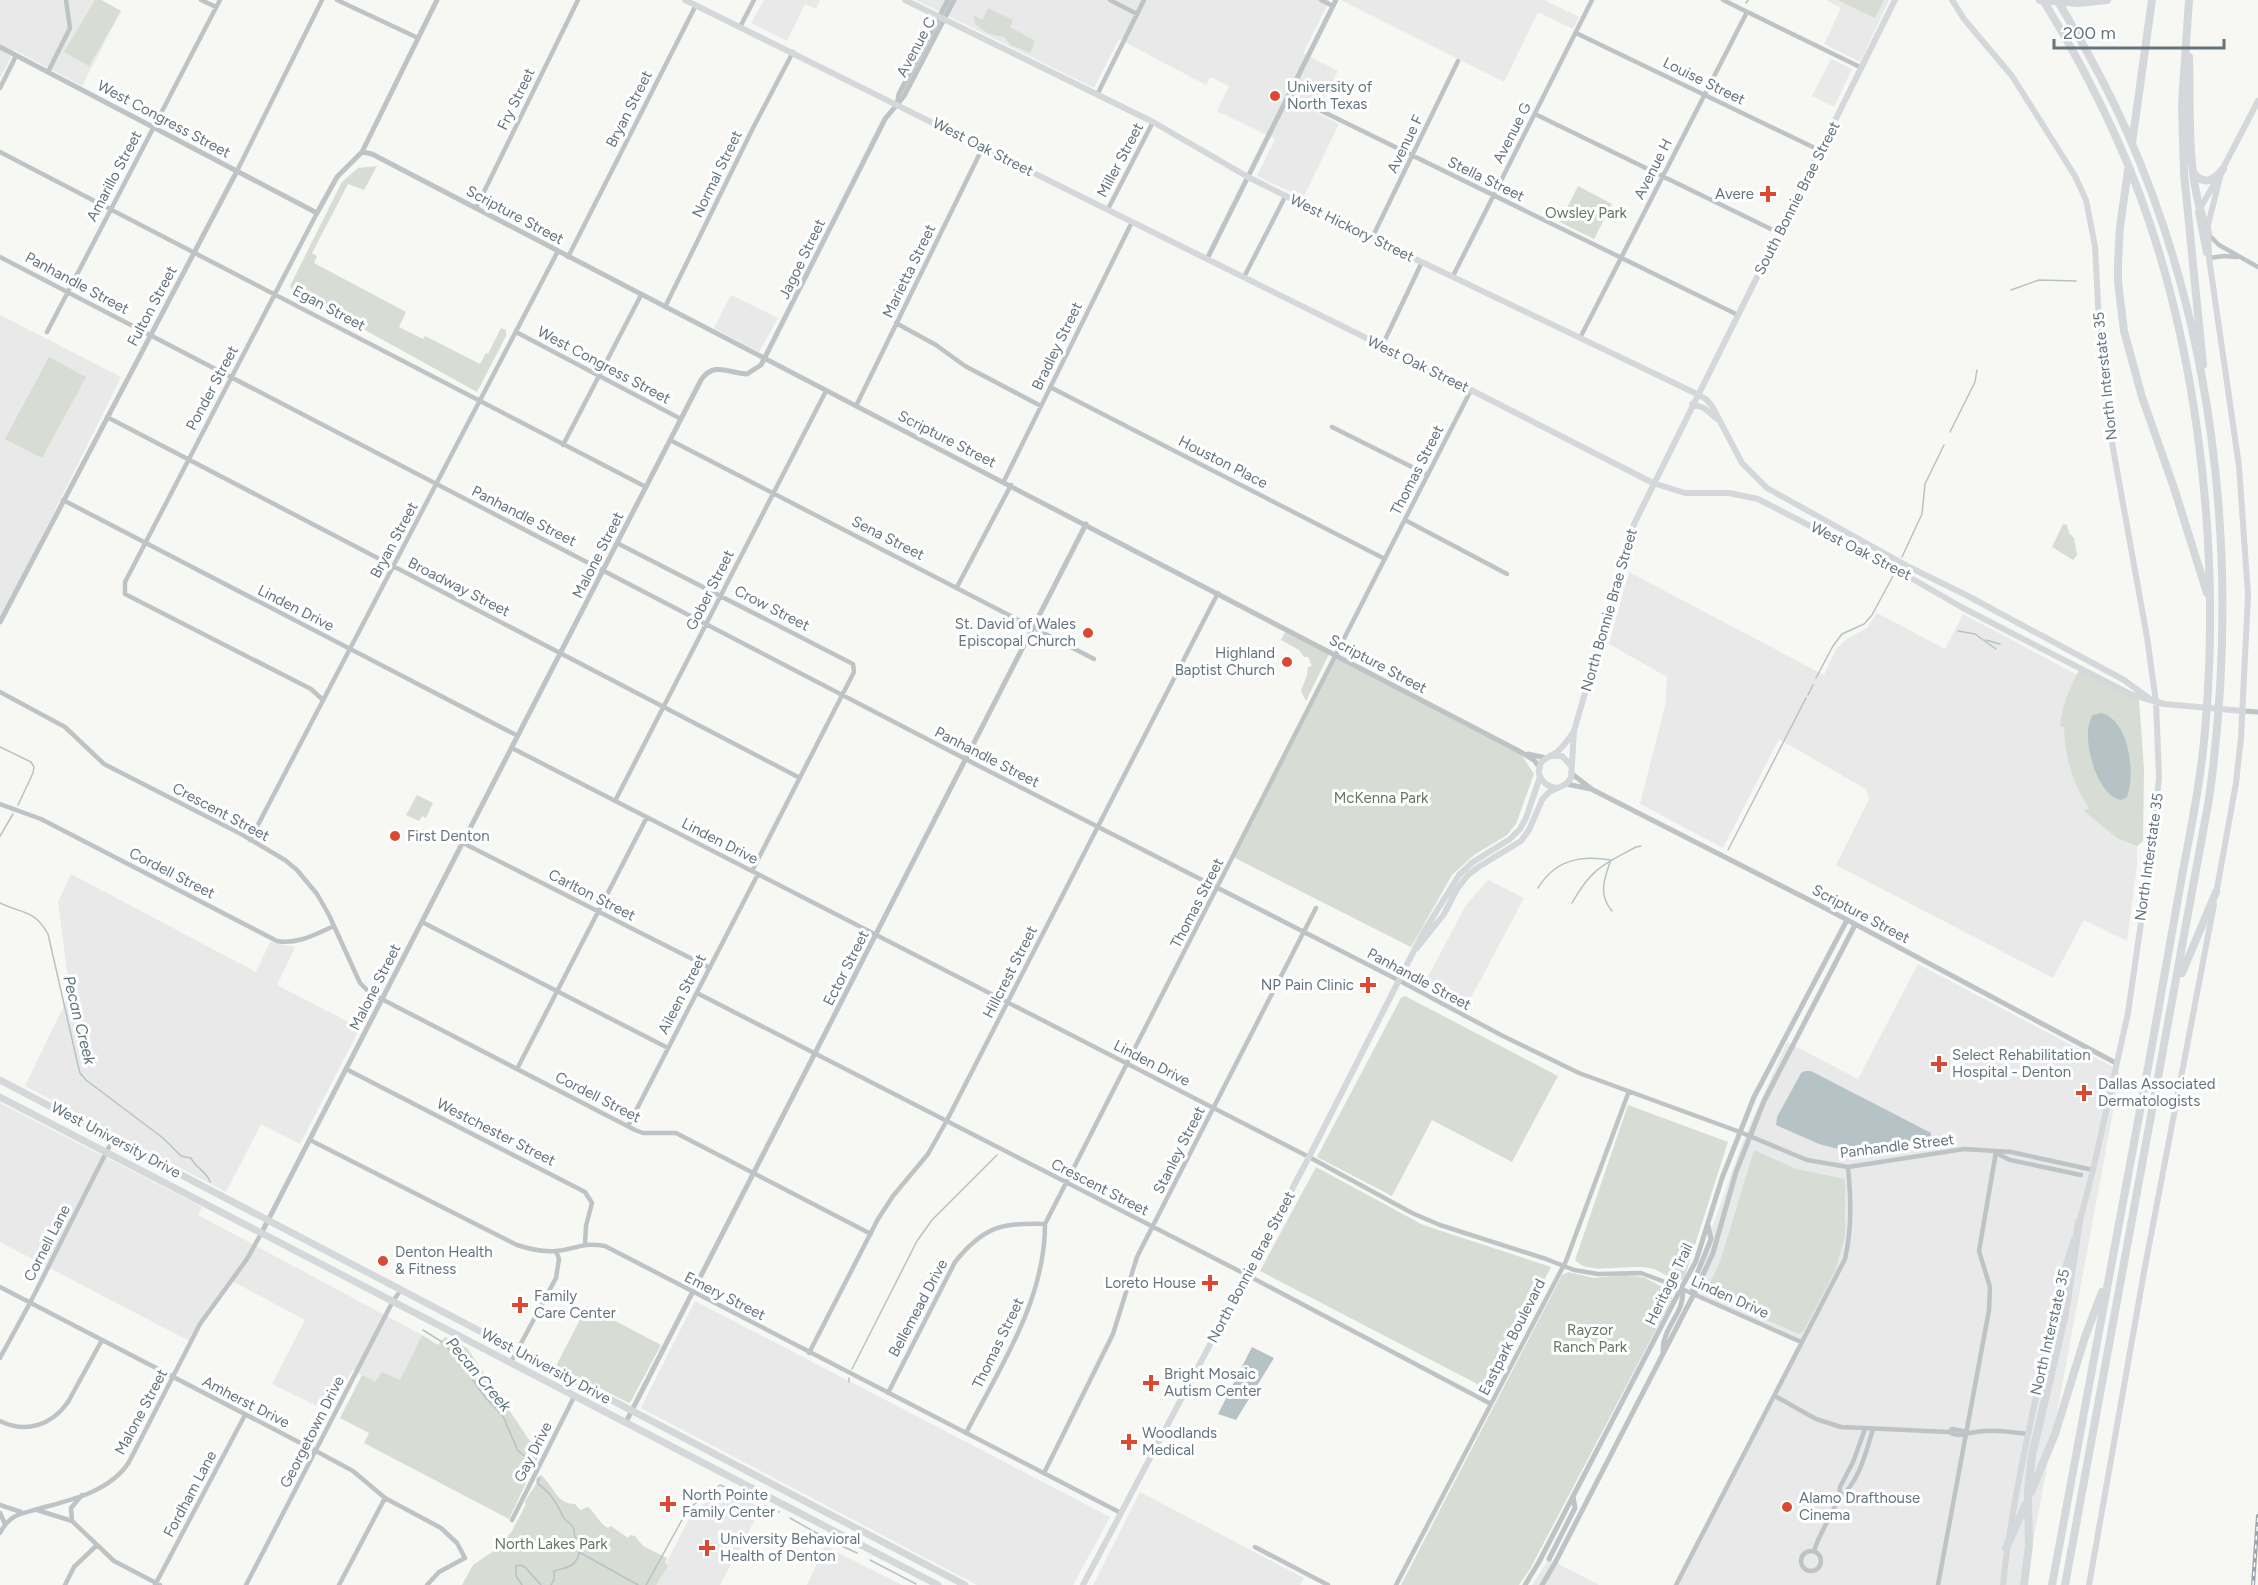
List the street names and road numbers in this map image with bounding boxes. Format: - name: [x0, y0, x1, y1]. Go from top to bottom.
- street label: Avenue C: [893, 14, 939, 80]
- street label: Louise Street: [1660, 53, 1748, 109]
- street label: Fry Street: [493, 65, 539, 133]
- street label: Bryan Street: [602, 67, 656, 150]
- street label: West Congress Street: [94, 76, 234, 162]
- street label: Avenue G: [1489, 100, 1535, 166]
- street label: Avenue F: [1383, 112, 1427, 176]
- street label: West Oak Street: [930, 114, 1037, 180]
- street label: South Bonnie Brae Street: [1750, 118, 1844, 278]
- street label: Miller Street: [1093, 119, 1147, 200]
- street label: Amarillo Street: [83, 127, 146, 224]
- street label: Normal Street: [688, 127, 746, 221]
- street label: Avenue H: [1630, 136, 1676, 202]
- street label: Stella Street: [1445, 153, 1528, 205]
- street label: Scripture Street: [463, 182, 567, 248]
- street label: West Hickory Street: [1287, 190, 1417, 266]
- street label: Jagoe Street: [775, 216, 829, 302]
- street label: Marietta Street: [879, 221, 940, 321]
- street label: Panhandle Street: [22, 248, 132, 318]
- street label: Fulton Street: [123, 263, 181, 349]
- street label: Egan Street: [290, 281, 369, 335]
- street label: Bradley Street: [1028, 299, 1086, 393]
- street label: North Interstate 35: [2089, 311, 2121, 441]
- street label: West Congress Street: [534, 322, 674, 408]
- street label: West Oak Street: [1364, 332, 1472, 396]
- street label: Ponder Street: [182, 342, 242, 433]
- street label: Scripture Street: [895, 407, 999, 472]
- street label: Thomas Street: [1387, 422, 1448, 518]
- street label: Houston Place: [1175, 432, 1271, 492]
- street label: Panhandle Street: [469, 482, 580, 550]
- street label: Bryan Street: [366, 499, 422, 581]
- street label: Malone Street: [569, 508, 628, 601]
- street label: Sena Street: [849, 512, 928, 564]
- street label: West Oak Street: [1808, 518, 1915, 584]
- street label: North Bonnie Brae Street: [1577, 526, 1641, 694]
- street label: Gober Street: [682, 546, 738, 633]
- street label: Broadway Street: [405, 554, 513, 621]
- street label: Linden Drive: [255, 581, 337, 635]
- street label: Crow Street: [731, 581, 813, 635]
- street label: Scripture Street: [1326, 631, 1430, 697]
- street label: Panhandle Street: [932, 723, 1043, 791]
- street label: Crescent Street: [169, 779, 273, 845]
- street label: North Interstate 35: [2131, 792, 2167, 922]
- street label: Linden Drive: [679, 814, 761, 868]
- street label: Cordell Street: [126, 844, 218, 902]
- street label: Thomas Street: [1167, 855, 1228, 951]
- street label: Carlton Street: [545, 865, 639, 925]
- street label: Scripture Street: [1809, 881, 1913, 947]
- street label: Hillcrest Street: [979, 923, 1041, 1021]
- street label: Ector Street: [819, 927, 873, 1009]
- street label: Malone Street: [346, 940, 405, 1033]
- street label: Panhandle Street: [1364, 944, 1474, 1014]
- street label: Aileen Street: [654, 951, 710, 1037]
- street label: Linden Drive: [1111, 1036, 1193, 1090]
- street label: Cordell Street: [552, 1068, 644, 1126]
- street label: Westchester Street: [434, 1094, 559, 1170]
- street label: West University Drive: [48, 1098, 184, 1182]
- street label: Stanley Street: [1149, 1103, 1209, 1197]
- street label: Panhandle Street: [1839, 1130, 1955, 1162]
- street label: Crescent Street: [1048, 1155, 1152, 1219]
- street label: North Bonnie Brae Street: [1203, 1188, 1299, 1346]
- street label: Cornell Lane: [20, 1202, 74, 1284]
- street label: Heritage Trail: [1641, 1240, 1697, 1328]
- street label: Bellemead Drive: [885, 1256, 951, 1360]
- street label: North Interstate 35: [2027, 1267, 2073, 1397]
- street label: Emery Street: [681, 1268, 769, 1324]
- street label: Linden Drive: [1688, 1272, 1772, 1322]
- street label: Eastpark Boulevard: [1475, 1276, 1549, 1398]
- street label: Thomas Street: [968, 1295, 1028, 1391]
- street label: West University Drive: [478, 1324, 614, 1408]
- street label: Malone Street: [111, 1366, 171, 1458]
- street label: Amherst Drive: [199, 1372, 293, 1432]
- street label: Georgetown Drive: [276, 1373, 348, 1491]
- street label: Gay Drive: [510, 1419, 556, 1485]
- street label: Fordham Lane: [160, 1448, 220, 1540]

